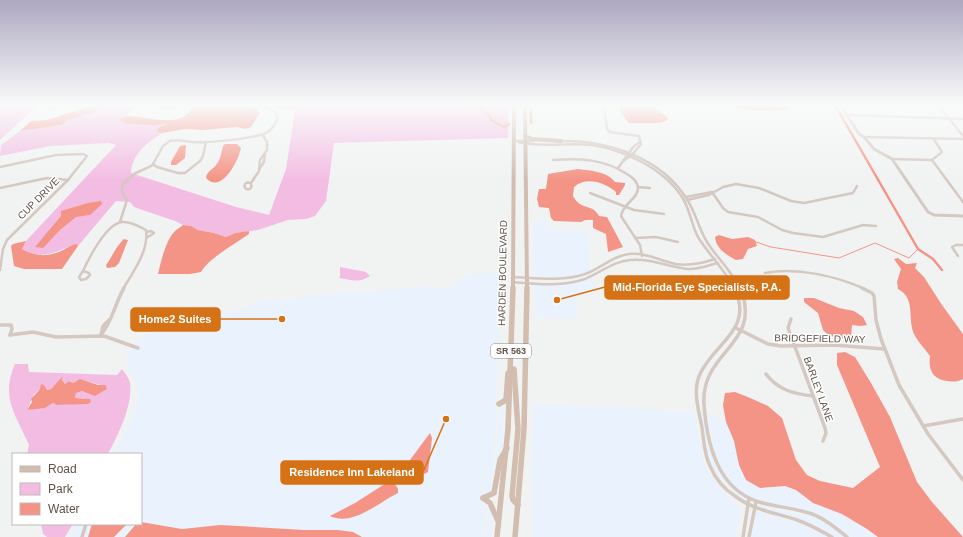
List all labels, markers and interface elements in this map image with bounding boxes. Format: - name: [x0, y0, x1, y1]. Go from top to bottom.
- street label: CUP DRIVE: [15, 175, 62, 221]
- street label: HARDEN BOULEVARD: [496, 220, 509, 326]
- callout: Mid-Florida Eye Specialists, P.A.: [605, 276, 789, 299]
- text: Mid-Florida Eye Specialists, P.A.: [613, 281, 781, 293]
- callout: Home2 Suites: [131, 308, 220, 331]
- text: Home2 Suites: [139, 313, 211, 325]
- street label: BRIDGEFIELD WAY: [774, 332, 866, 345]
- road number: SR 563: [491, 344, 531, 358]
- street label: BARLEY LANE: [802, 355, 835, 423]
- legend: [12, 453, 142, 525]
- callout: Residence Inn Lakeland: [281, 461, 423, 484]
- text: Road: [48, 462, 77, 476]
- text: Residence Inn Lakeland: [289, 466, 415, 478]
- text: Park: [48, 482, 74, 496]
- text: Water: [48, 502, 80, 516]

